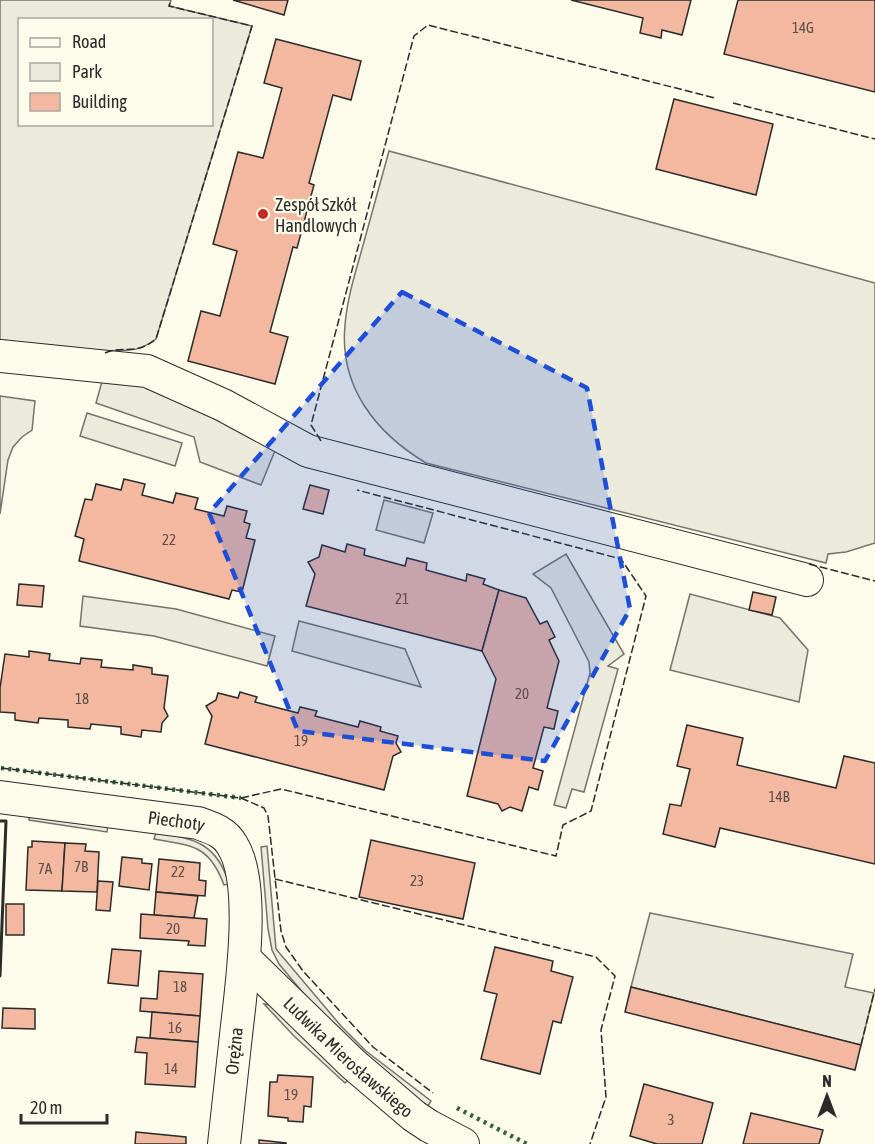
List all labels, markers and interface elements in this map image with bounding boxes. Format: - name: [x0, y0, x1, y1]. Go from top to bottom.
- legend: [18, 18, 213, 126]
- house number: 14G: [792, 19, 814, 36]
- text: Road: [72, 31, 106, 52]
- text: Park: [72, 61, 102, 82]
- text: Building: [72, 91, 127, 112]
- place label: Zespół Szkół Handlowych: [275, 194, 357, 236]
- marker: Zespół Szkół Handlowych: [256, 207, 270, 221]
- house number: 22: [162, 531, 176, 548]
- house number: 21: [395, 590, 409, 607]
- house number: 20: [515, 685, 529, 702]
- house number: 18: [75, 690, 89, 707]
- house number: 19: [294, 732, 308, 749]
- house number: 14B: [768, 788, 790, 805]
- street label: Piechoty: [147, 806, 208, 835]
- house number: 7B: [74, 858, 88, 875]
- house number: 7A: [38, 860, 53, 877]
- house number: 22: [171, 863, 185, 880]
- house number: 23: [410, 872, 424, 889]
- house number: 20: [166, 920, 180, 937]
- house number: 18: [173, 978, 187, 995]
- street label: Ludwika Mierosławskiego: [280, 992, 418, 1121]
- house number: 16: [168, 1019, 182, 1036]
- street label: Orężna: [221, 1026, 247, 1076]
- house number: 14: [164, 1060, 178, 1077]
- north arrow: [797, 1066, 857, 1126]
- text: N: [822, 1072, 832, 1090]
- house number: 19: [284, 1086, 298, 1103]
- scale bar: [21, 1087, 106, 1125]
- text: 20 m: [30, 1097, 62, 1118]
- house number: 3: [667, 1111, 675, 1128]

